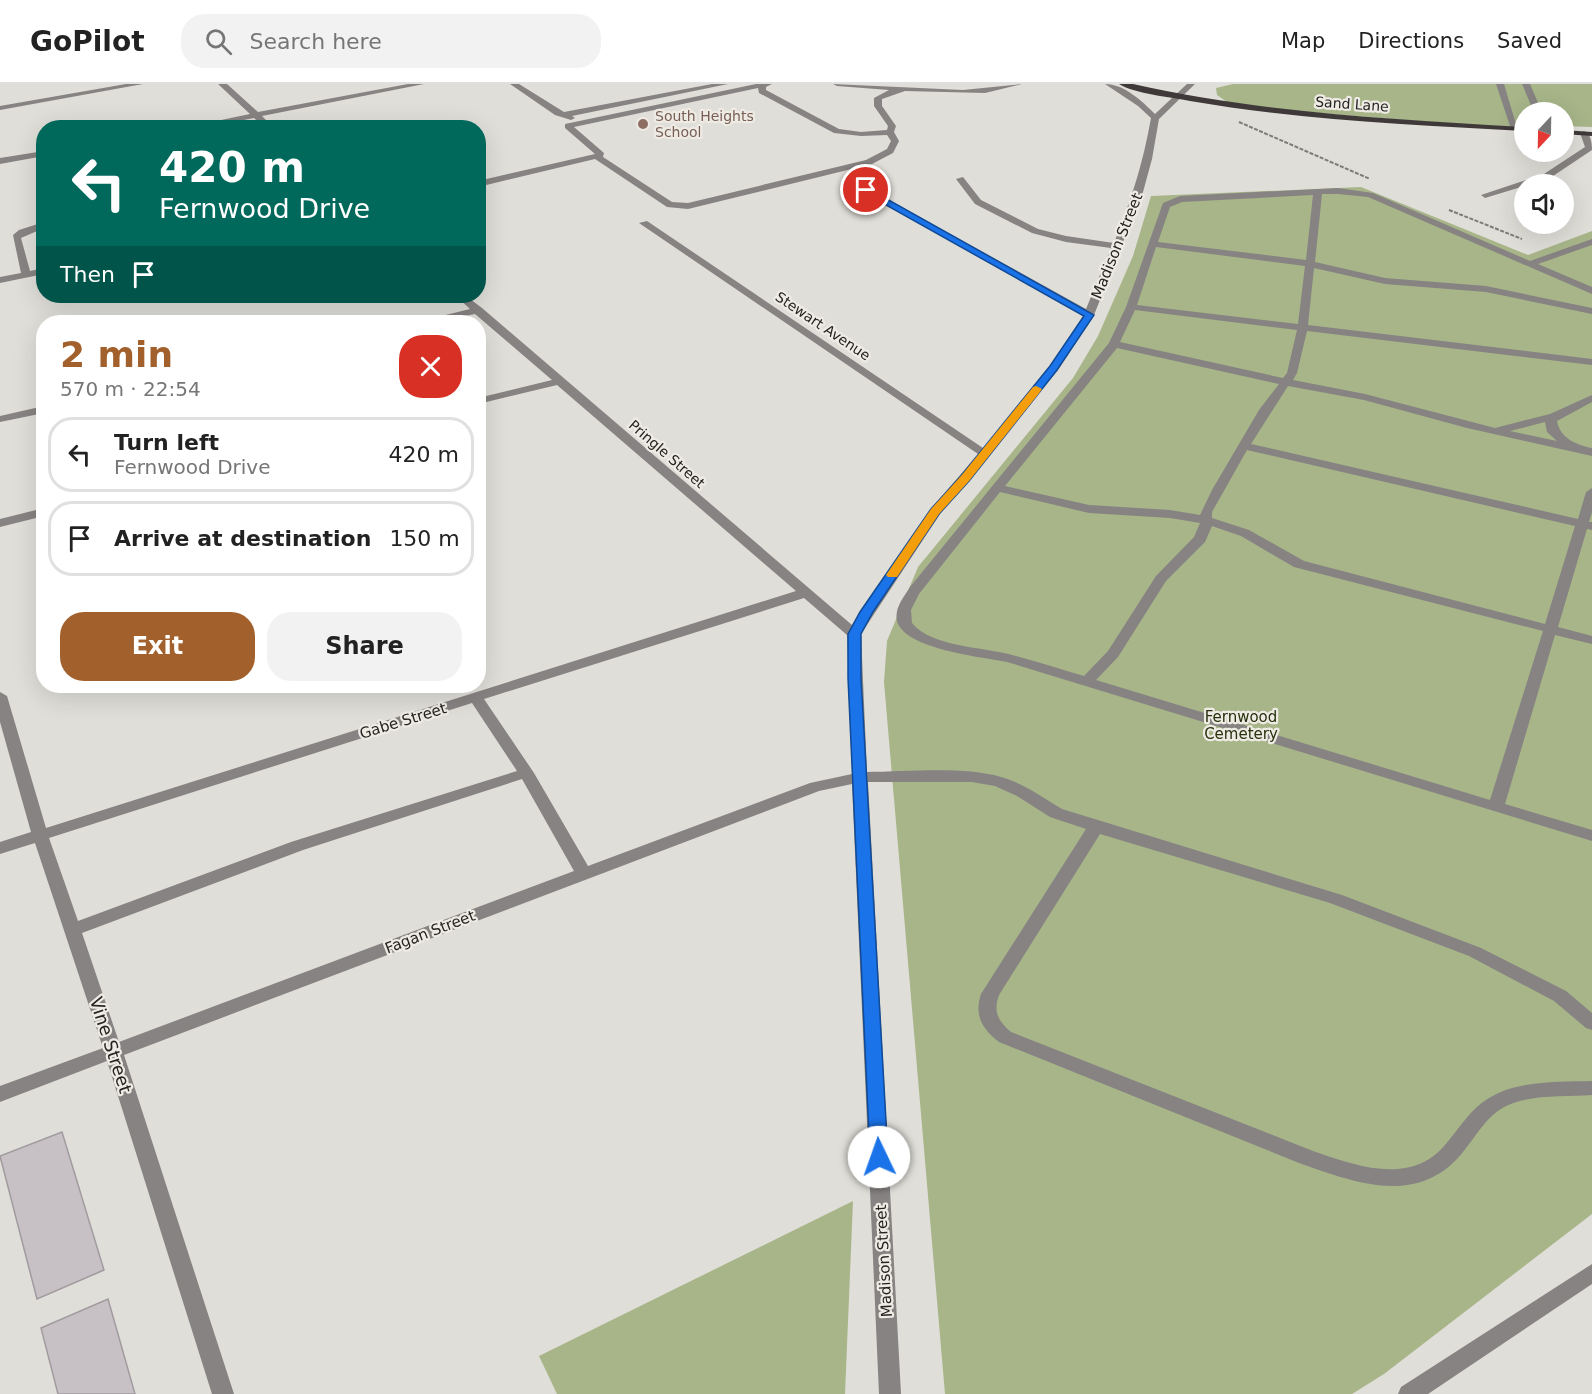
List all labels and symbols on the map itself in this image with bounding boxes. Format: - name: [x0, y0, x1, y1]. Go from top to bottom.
- street label: Sand Lane: [1315, 93, 1389, 115]
- north arrow: [1514, 102, 1574, 162]
- place label: South Heights School: [655, 108, 754, 140]
- marker: South Heights School: [636, 117, 650, 131]
- pin: [840, 164, 891, 215]
- street label: Madison Street: [1088, 190, 1146, 302]
- street label: Stewart Avenue: [773, 288, 873, 364]
- street label: Pringle Street: [626, 417, 709, 492]
- street label: Gabe Street: [357, 699, 449, 743]
- park label: Fernwood Cemetery: [1204, 708, 1278, 743]
- street label: Fagan Street: [382, 907, 478, 957]
- street label: Vine Street: [86, 994, 136, 1096]
- position arrow: [847, 1125, 911, 1189]
- street label: Madison Street: [872, 1204, 896, 1318]

